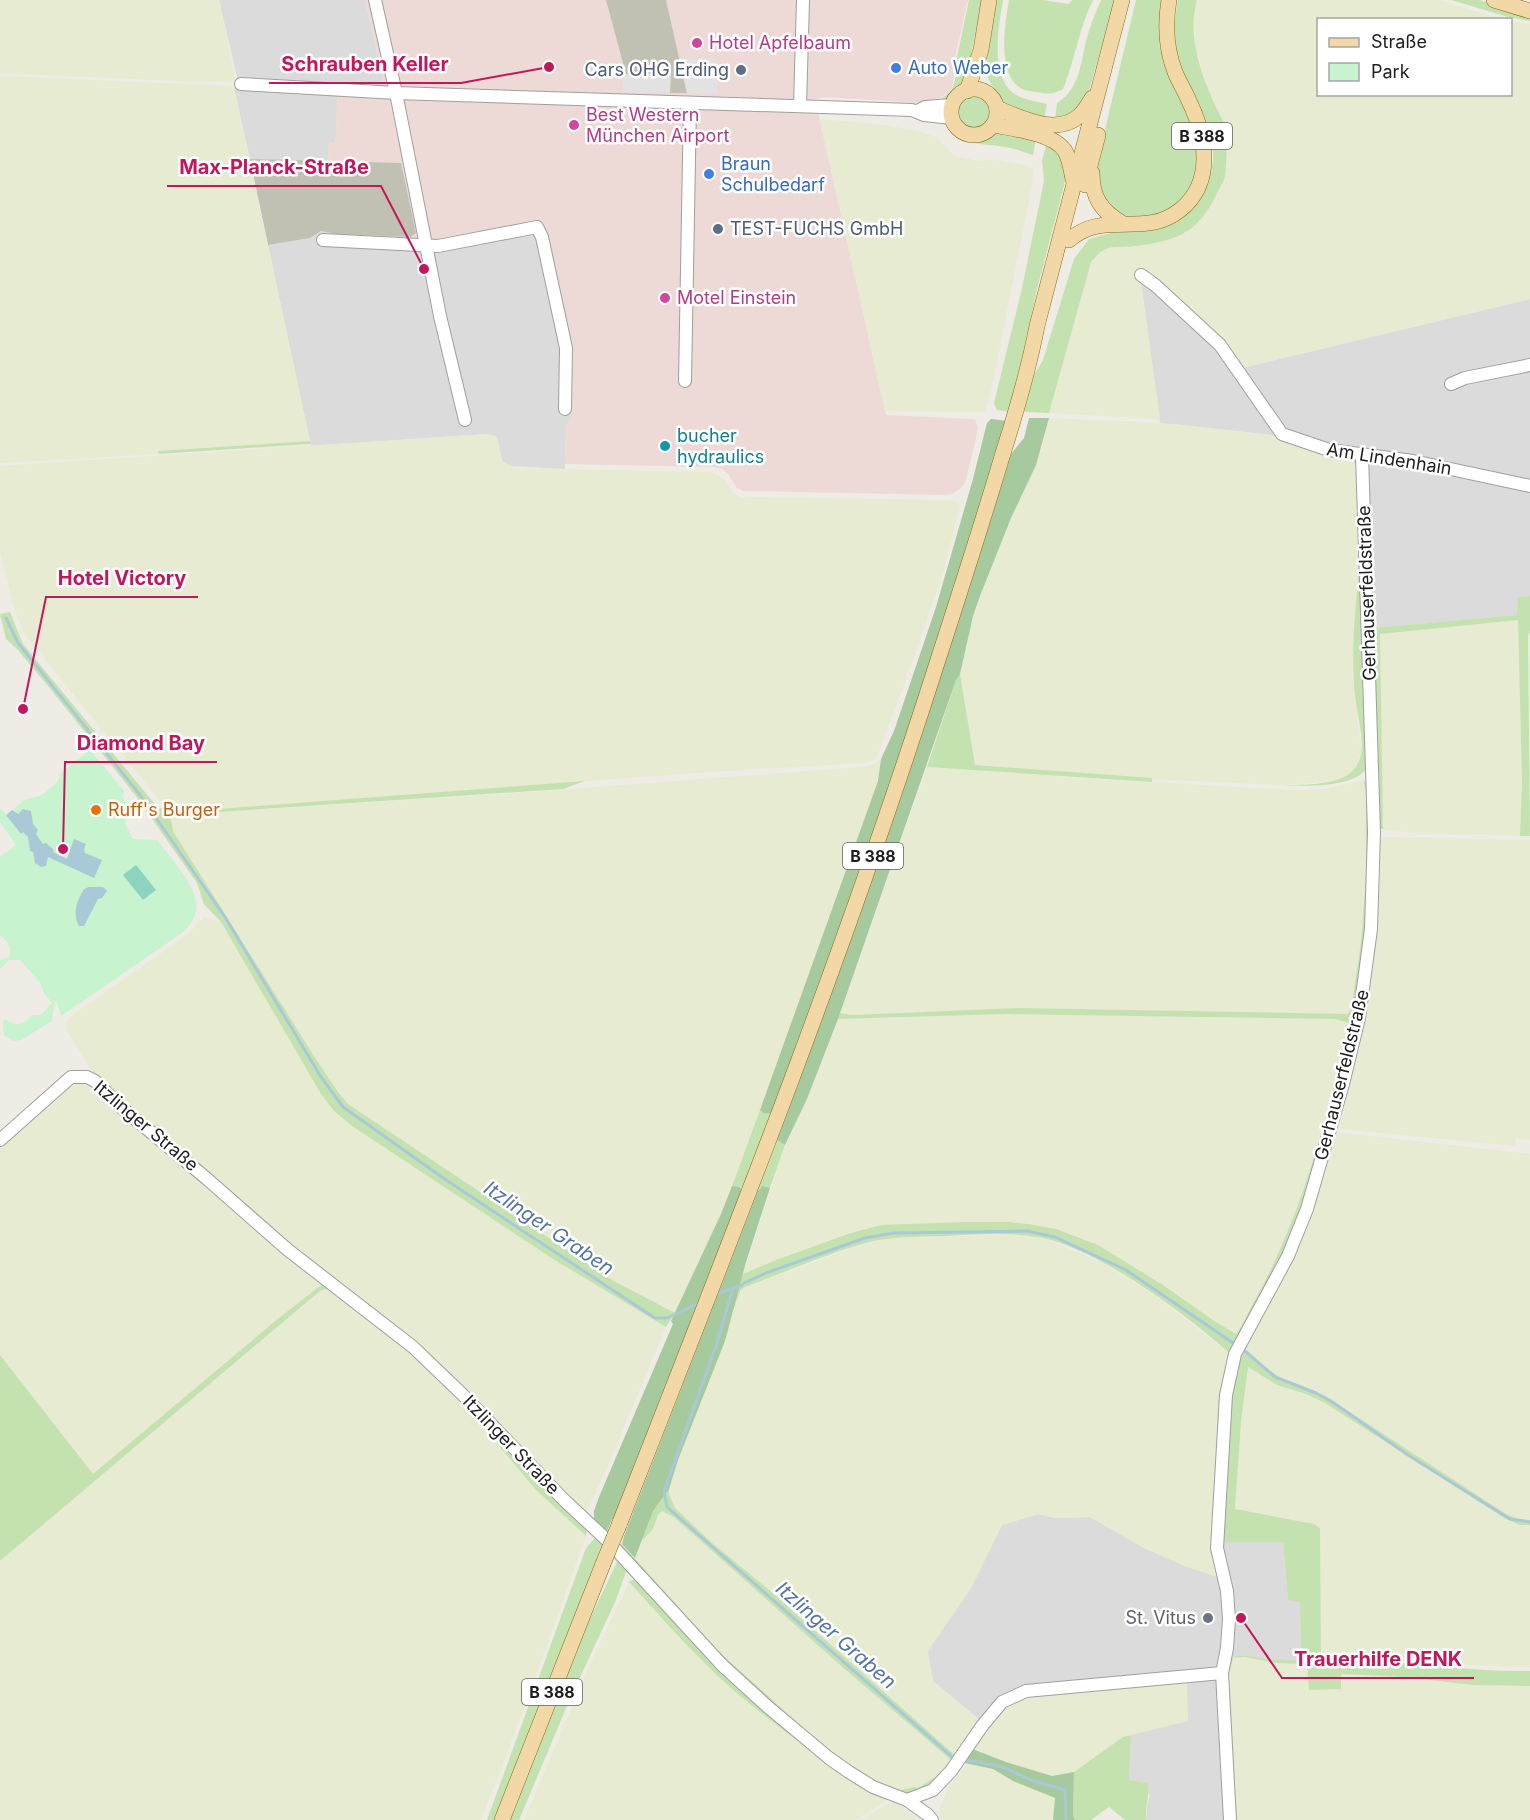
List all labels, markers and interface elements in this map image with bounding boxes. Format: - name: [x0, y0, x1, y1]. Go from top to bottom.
- legend: [1317, 18, 1512, 96]
- text: Straße: [1371, 31, 1427, 52]
- place label: Hotel Apfelbaum: [709, 32, 851, 53]
- marker: Hotel Apfelbaum: [690, 36, 704, 50]
- callout: Schrauben Keller: [269, 45, 461, 83]
- text: Schrauben Keller: [281, 52, 449, 76]
- place label: Auto Weber: [908, 57, 1008, 78]
- place label: Cars OHG Erding: [584, 59, 729, 80]
- marker: Auto Weber: [889, 61, 903, 75]
- text: Park: [1371, 61, 1410, 82]
- marker: Cars OHG Erding: [734, 63, 748, 77]
- place label: Best Western München Airport: [586, 104, 729, 146]
- marker: Best Western München Airport: [567, 118, 581, 132]
- road number: B 388: [1172, 123, 1232, 149]
- callout: Max-Planck-Straße: [167, 148, 381, 186]
- place label: Braun Schulbedarf: [721, 153, 825, 195]
- text: Max-Planck-Straße: [179, 155, 369, 179]
- marker: Braun Schulbedarf: [702, 167, 716, 181]
- place label: TEST-FUCHS GmbH: [730, 218, 903, 239]
- marker: TEST-FUCHS GmbH: [711, 222, 725, 236]
- place label: Motel Einstein: [677, 287, 796, 308]
- marker: Motel Einstein: [658, 291, 672, 305]
- place label: bucher hydraulics: [677, 425, 764, 467]
- street label: Am Lindenhain: [1325, 438, 1453, 479]
- marker: bucher hydraulics: [658, 439, 672, 453]
- street label: Gerhauserfeldstraße: [1353, 505, 1380, 681]
- callout: Hotel Victory: [46, 559, 198, 597]
- text: Hotel Victory: [58, 566, 186, 590]
- callout: Diamond Bay: [65, 724, 217, 762]
- text: Diamond Bay: [77, 731, 205, 755]
- place label: Ruff's Burger: [108, 799, 220, 820]
- marker: Ruff's Burger: [89, 803, 103, 817]
- road number: B 388: [843, 843, 903, 869]
- street label: Gerhauserfeldstraße: [1310, 987, 1373, 1162]
- street label: Itzlinger Straße: [90, 1076, 203, 1175]
- water label: Itzlinger Graben: [479, 1176, 619, 1280]
- street label: Itzlinger Straße: [459, 1391, 564, 1499]
- water label: Itzlinger Graben: [771, 1576, 901, 1694]
- place label: St. Vitus: [1126, 1607, 1196, 1628]
- marker: St. Vitus: [1201, 1611, 1215, 1625]
- callout: Trauerhilfe DENK: [1282, 1640, 1474, 1678]
- text: Trauerhilfe DENK: [1294, 1647, 1462, 1671]
- road number: B 388: [522, 1679, 582, 1705]

